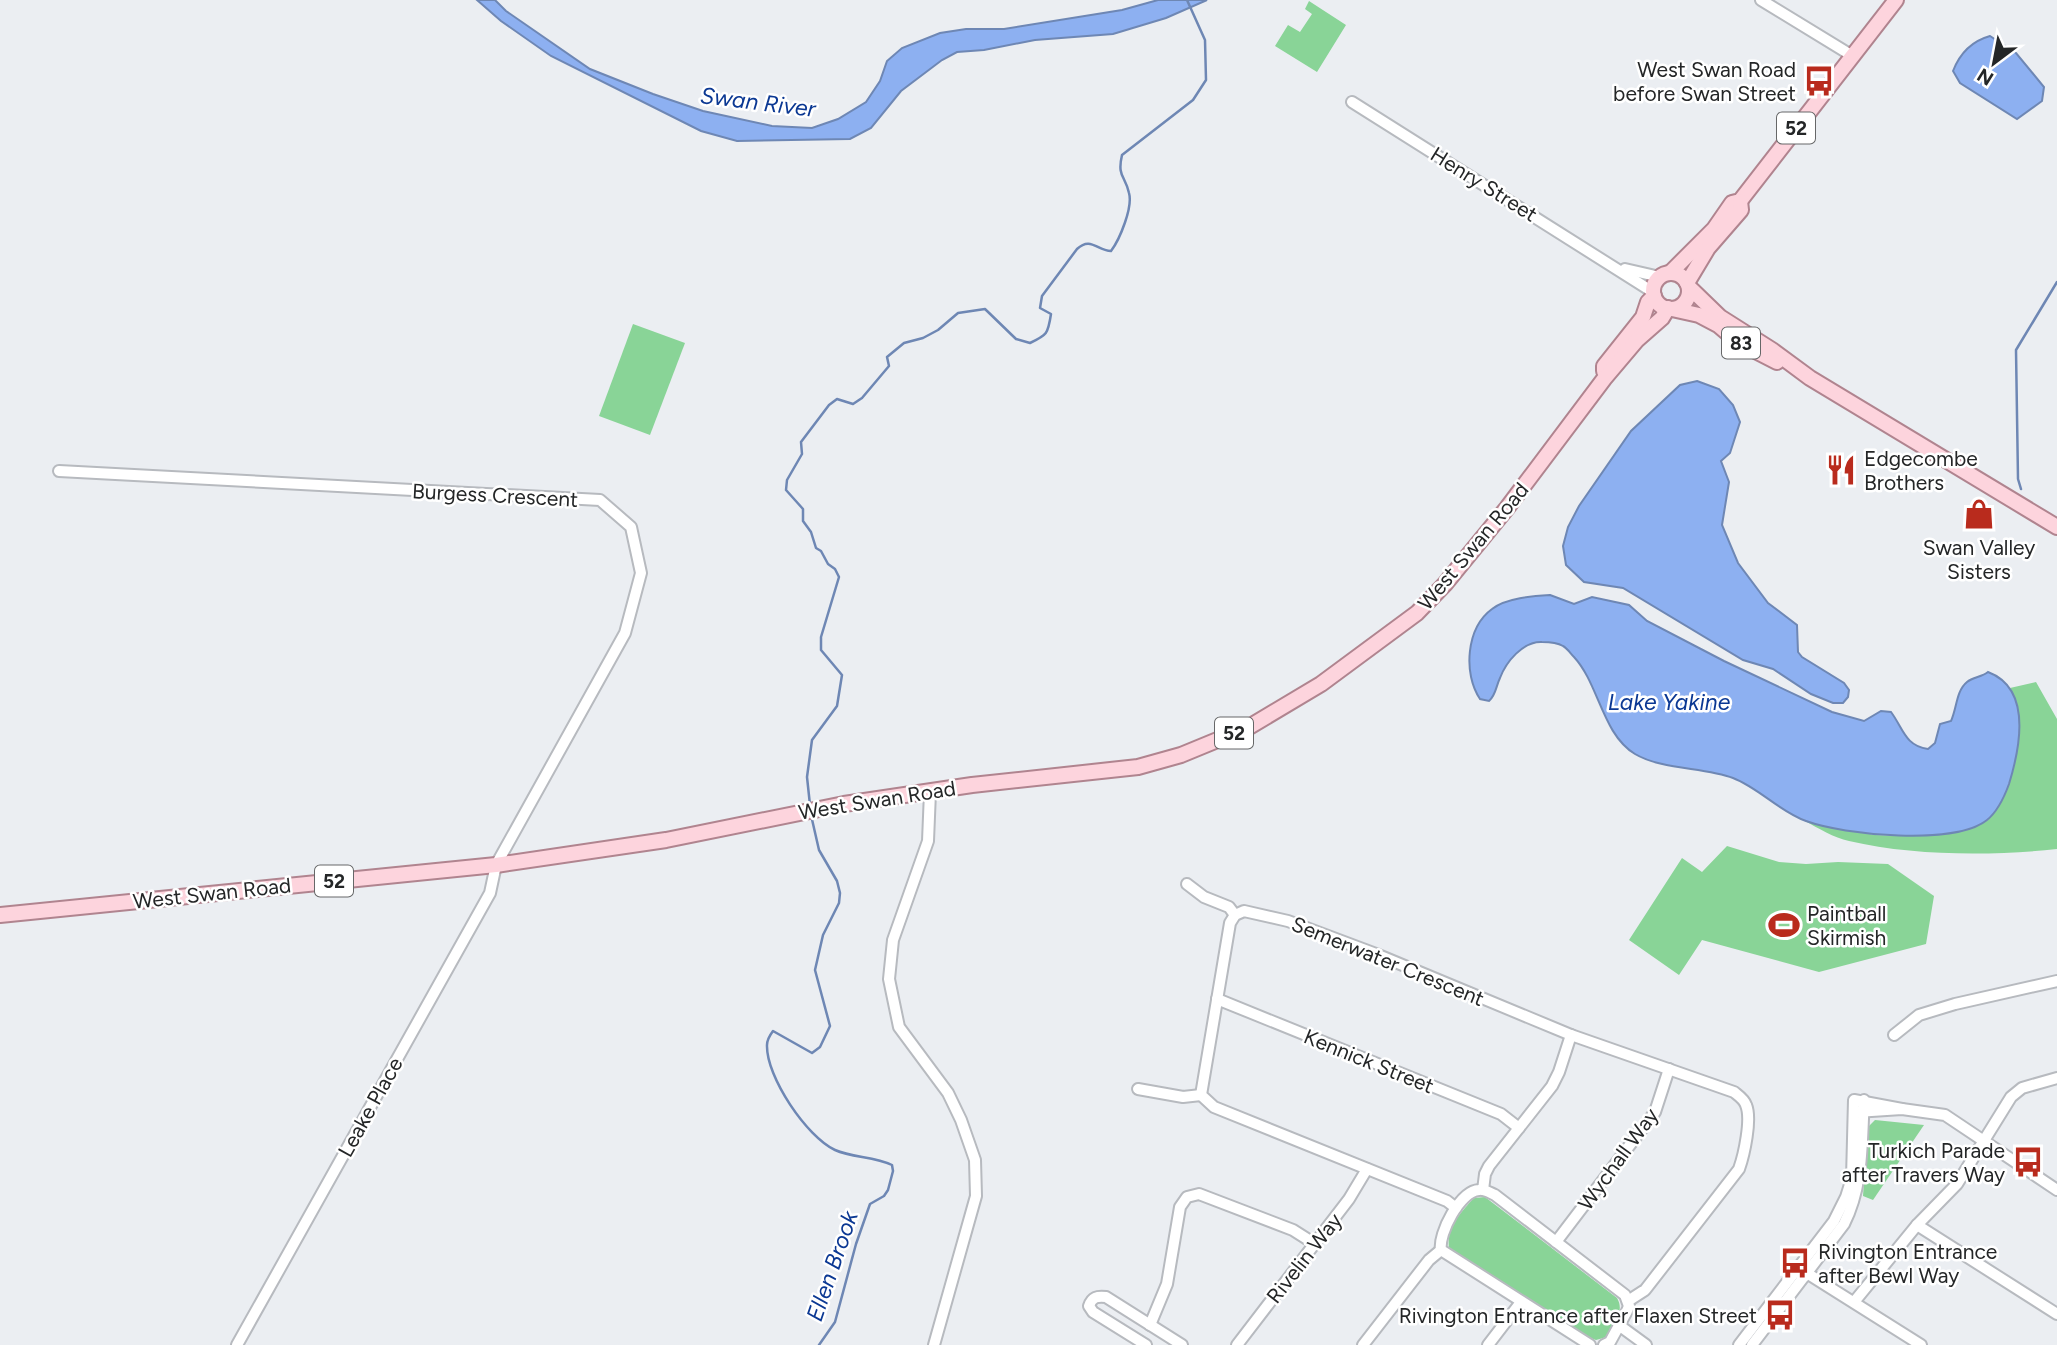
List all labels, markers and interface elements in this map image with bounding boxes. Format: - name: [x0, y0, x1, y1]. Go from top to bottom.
- north arrow: [1959, 28, 2029, 98]
- place label: West Swan Road before Swan Street: [1613, 57, 1796, 106]
- text: N: [1973, 63, 1998, 91]
- bus stop icon: West Swan Road before Swan Street: [1802, 64, 1836, 98]
- water label: Swan River: [699, 81, 818, 123]
- road number: 52: [1777, 112, 1815, 144]
- street label: Henry Street: [1426, 141, 1542, 227]
- road number: 83: [1722, 328, 1760, 358]
- place label: Edgecombe Brothers: [1864, 446, 1978, 495]
- restaurant icon: Edgecombe Brothers: [1824, 453, 1858, 487]
- street label: West Swan Road: [1412, 477, 1534, 615]
- street label: Burgess Crescent: [411, 478, 579, 512]
- shop icon: Swan Valley Sisters: [1962, 497, 1996, 531]
- place label: Swan Valley Sisters: [1923, 535, 2035, 584]
- water label: Lake Yakine: [1608, 688, 1731, 716]
- road number: 52: [1215, 718, 1253, 748]
- street label: West Swan Road: [797, 775, 957, 825]
- road number: 52: [315, 866, 353, 897]
- street label: West Swan Road: [132, 872, 292, 914]
- place label: Paintball Skirmish: [1807, 901, 1886, 950]
- sports icon: Paintball Skirmish: [1767, 908, 1801, 942]
- street label: Semerwater Crescent: [1288, 911, 1488, 1011]
- street label: Kennick Street: [1300, 1024, 1438, 1098]
- street label: Leake Place: [332, 1053, 408, 1161]
- street label: Wychall Way: [1573, 1103, 1663, 1215]
- place label: Turkich Parade after Travers Way: [1842, 1138, 2005, 1187]
- bus stop icon: Turkich Parade after Travers Way: [2011, 1145, 2045, 1179]
- water label: Ellen Brook: [800, 1206, 864, 1325]
- street label: Rivelin Way: [1261, 1208, 1347, 1308]
- place label: Rivington Entrance after Bewl Way: [1818, 1239, 1997, 1288]
- bus stop icon: Rivington Entrance after Bewl Way: [1778, 1246, 1812, 1280]
- bus stop icon: Rivington Entrance after Flaxen Street: [1763, 1298, 1797, 1332]
- place label: Rivington Entrance after Flaxen Street: [1399, 1303, 1757, 1328]

